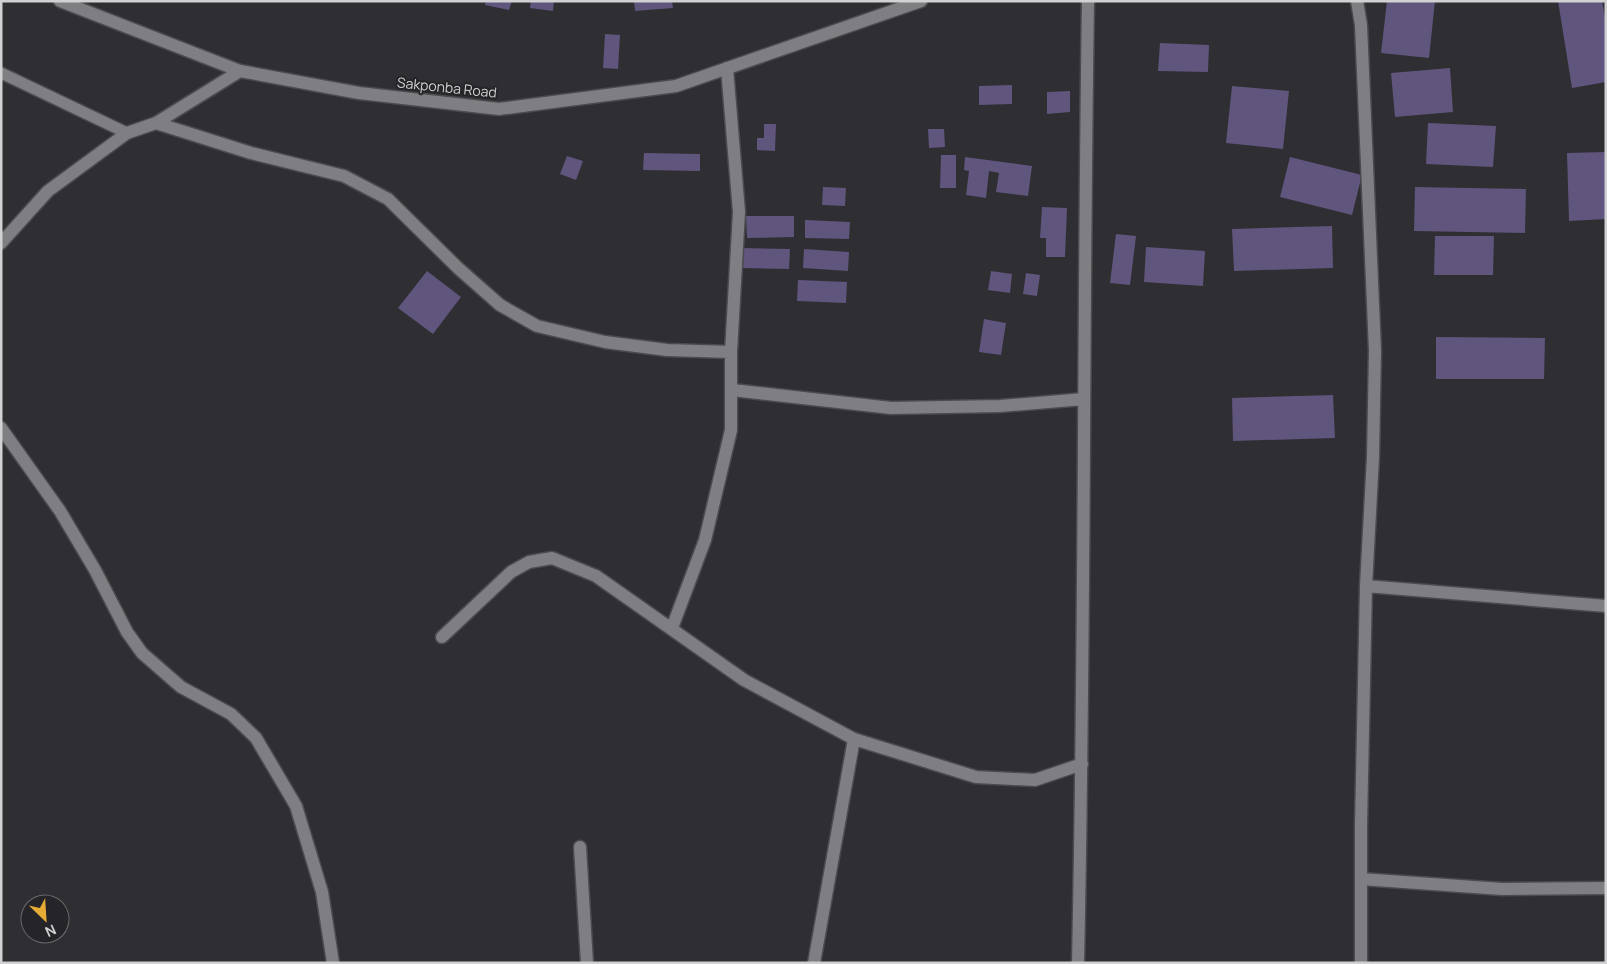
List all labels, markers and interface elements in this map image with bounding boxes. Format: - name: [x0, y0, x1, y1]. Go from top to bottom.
- street label: Sakponba Road: [396, 72, 498, 102]
- north arrow: [20, 894, 70, 944]
- text: N: [42, 920, 59, 942]

